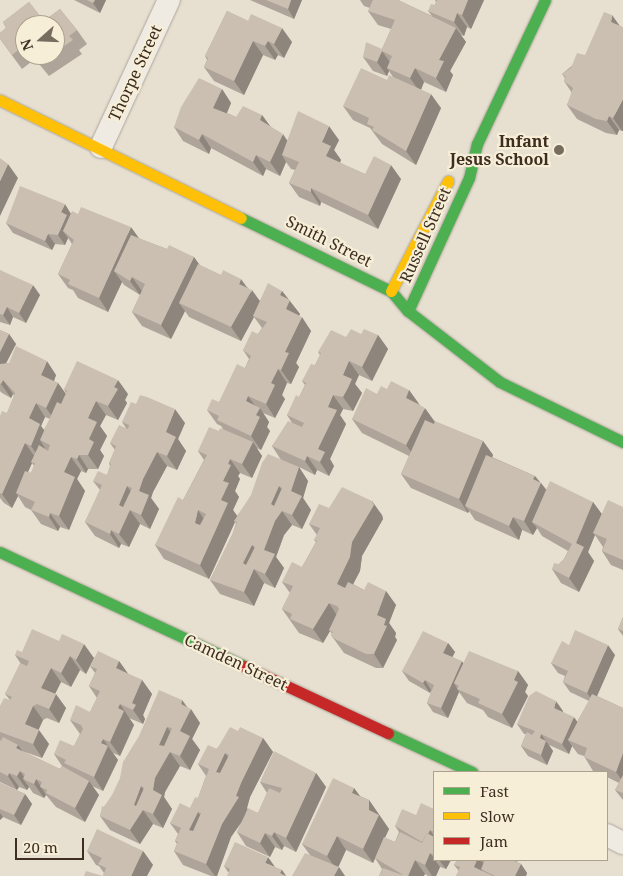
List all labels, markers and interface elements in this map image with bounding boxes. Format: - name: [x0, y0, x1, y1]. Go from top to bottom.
- north arrow: [15, 15, 65, 65]
- street label: Thorpe Street: [104, 22, 166, 124]
- text: N: [16, 37, 37, 53]
- place label: Infant Jesus School: [450, 131, 549, 169]
- marker: Infant Jesus School: [553, 144, 565, 156]
- street label: Russell Street: [395, 184, 455, 286]
- street label: Smith Street: [283, 211, 375, 271]
- street label: Camden Street: [181, 630, 291, 694]
- legend: [433, 771, 608, 861]
- text: Fast: [480, 781, 509, 801]
- text: Slow: [480, 806, 514, 826]
- scale bar: [18, 828, 86, 860]
- text: Jam: [480, 831, 508, 851]
- text: 20 m: [23, 837, 58, 857]

